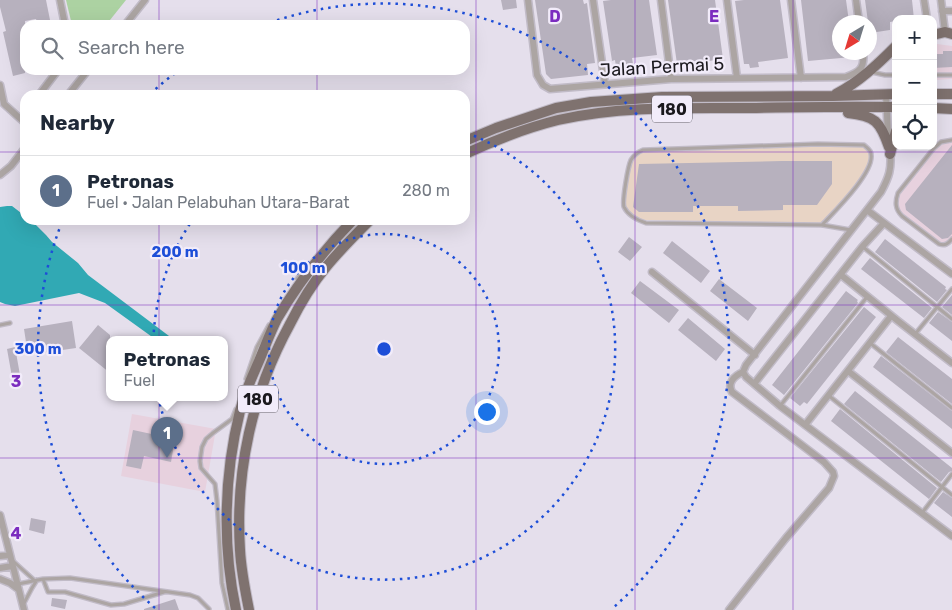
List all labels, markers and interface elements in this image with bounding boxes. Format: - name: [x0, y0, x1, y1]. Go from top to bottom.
- text: D: [549, 7, 561, 26]
- text: E: [709, 7, 719, 26]
- north arrow: [832, 15, 877, 60]
- map controls: [892, 15, 937, 150]
- button: +: [892, 15, 937, 60]
- search box: [20, 20, 470, 75]
- icon: search: [38, 34, 66, 62]
- text: Search here: [78, 36, 185, 59]
- street label: Jalan Permai 5: [599, 53, 725, 81]
- button: −: [892, 60, 937, 105]
- road number: 180: [652, 96, 692, 122]
- button: locate: [892, 105, 937, 150]
- text: Nearby: [40, 110, 115, 135]
- text: Petronas: [87, 170, 174, 193]
- text: 1: [52, 181, 60, 200]
- text: 280 m: [402, 181, 450, 200]
- text: Fuel · Jalan Pelabuhan Utara-Barat: [87, 193, 349, 212]
- text: 200 m: [151, 243, 199, 261]
- text: 100 m: [281, 259, 325, 277]
- popup: [106, 336, 228, 401]
- text: 300 m: [14, 340, 62, 358]
- centre of rings: [375, 340, 393, 358]
- text: Petronas: [124, 348, 210, 371]
- text: Fuel: [124, 371, 155, 390]
- text: 3: [11, 372, 21, 391]
- road number: 180: [238, 386, 278, 412]
- your location: [474, 399, 500, 425]
- pin: 1: [151, 417, 183, 458]
- text: 4: [11, 524, 22, 543]

